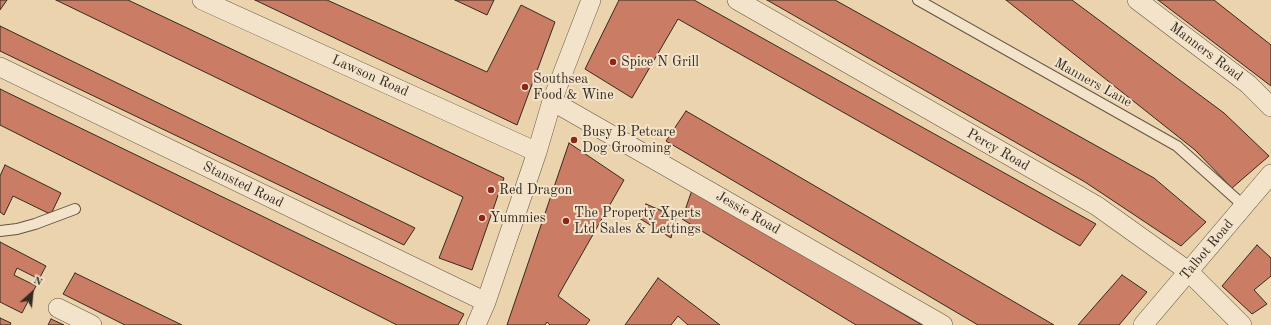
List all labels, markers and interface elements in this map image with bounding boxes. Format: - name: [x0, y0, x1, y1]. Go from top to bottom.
- street label: Manners Road: [1166, 19, 1246, 85]
- street label: Lawson Road: [329, 52, 411, 100]
- place label: Spice N Grill: [621, 54, 699, 70]
- street label: Manners Lane: [1051, 55, 1135, 111]
- marker: Spice N Grill: [608, 57, 618, 67]
- place label: Southsea Food & Wine: [533, 71, 614, 104]
- marker: Southsea Food & Wine: [520, 82, 530, 92]
- place label: Busy B Petcare Dog Grooming: [582, 124, 675, 156]
- street label: Percy Road: [964, 125, 1032, 175]
- marker: Busy B Petcare Dog Grooming: [569, 135, 579, 145]
- street label: Stansted Road: [200, 158, 286, 212]
- place label: Red Dragon: [499, 182, 572, 198]
- marker: Red Dragon: [486, 185, 496, 195]
- street label: Jessie Road: [713, 188, 783, 238]
- place label: The Property Xperts Ltd Sales & Lettings: [574, 205, 701, 238]
- place label: Yummies: [490, 210, 546, 226]
- marker: Yummies: [477, 213, 487, 223]
- marker: The Property Xperts Ltd Sales & Lettings: [561, 216, 571, 226]
- street label: Talbot Road: [1177, 216, 1237, 284]
- north arrow: [12, 273, 52, 313]
- text: N: [31, 275, 44, 289]

